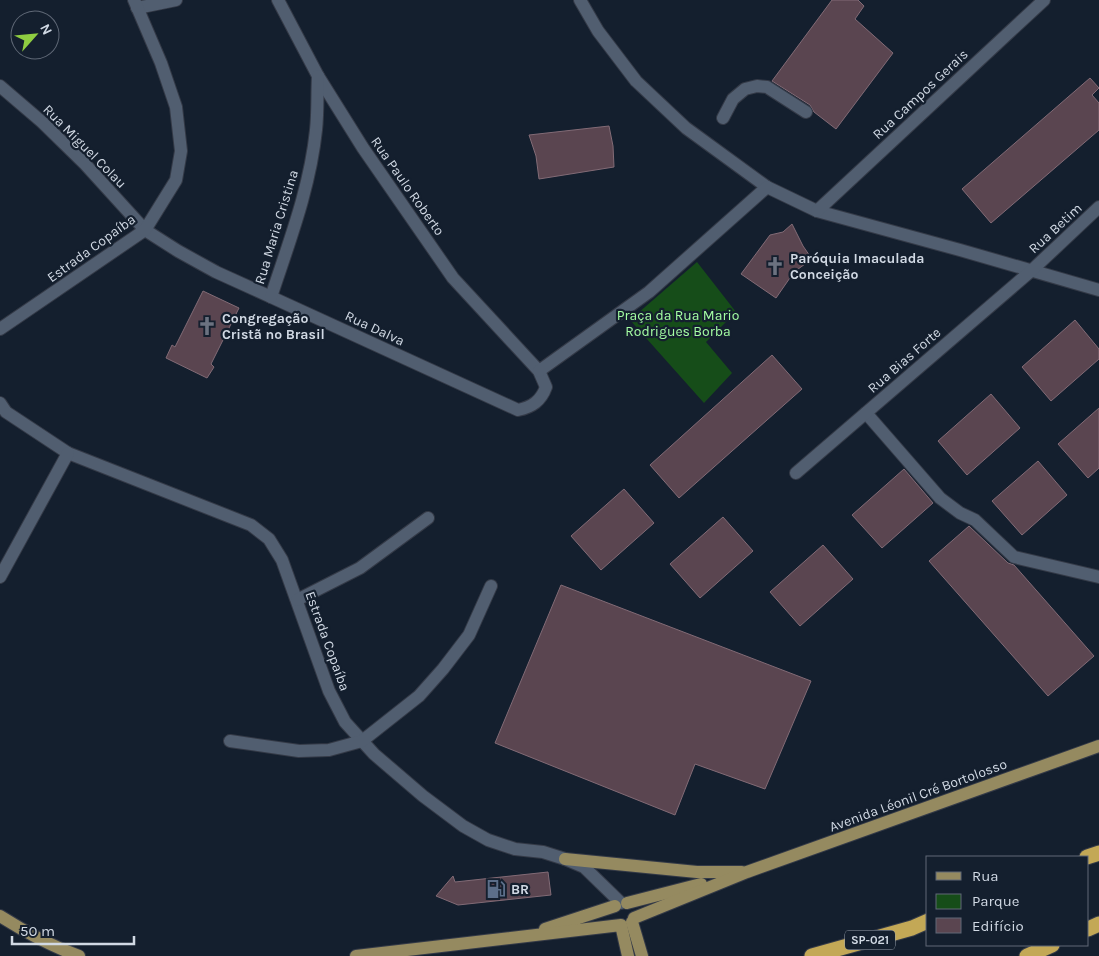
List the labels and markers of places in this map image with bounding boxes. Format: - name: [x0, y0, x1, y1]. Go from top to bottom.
- place label: Paróquia Imaculada Conceição: [790, 250, 925, 283]
- church icon: Paróquia Imaculada Conceição: [764, 255, 786, 277]
- place label: Congregação Cristã no Brasil: [222, 310, 325, 343]
- church icon: Congregação Cristã no Brasil: [196, 315, 218, 337]
- fuel station icon: BR: [485, 878, 507, 900]
- place label: BR: [511, 881, 529, 898]

